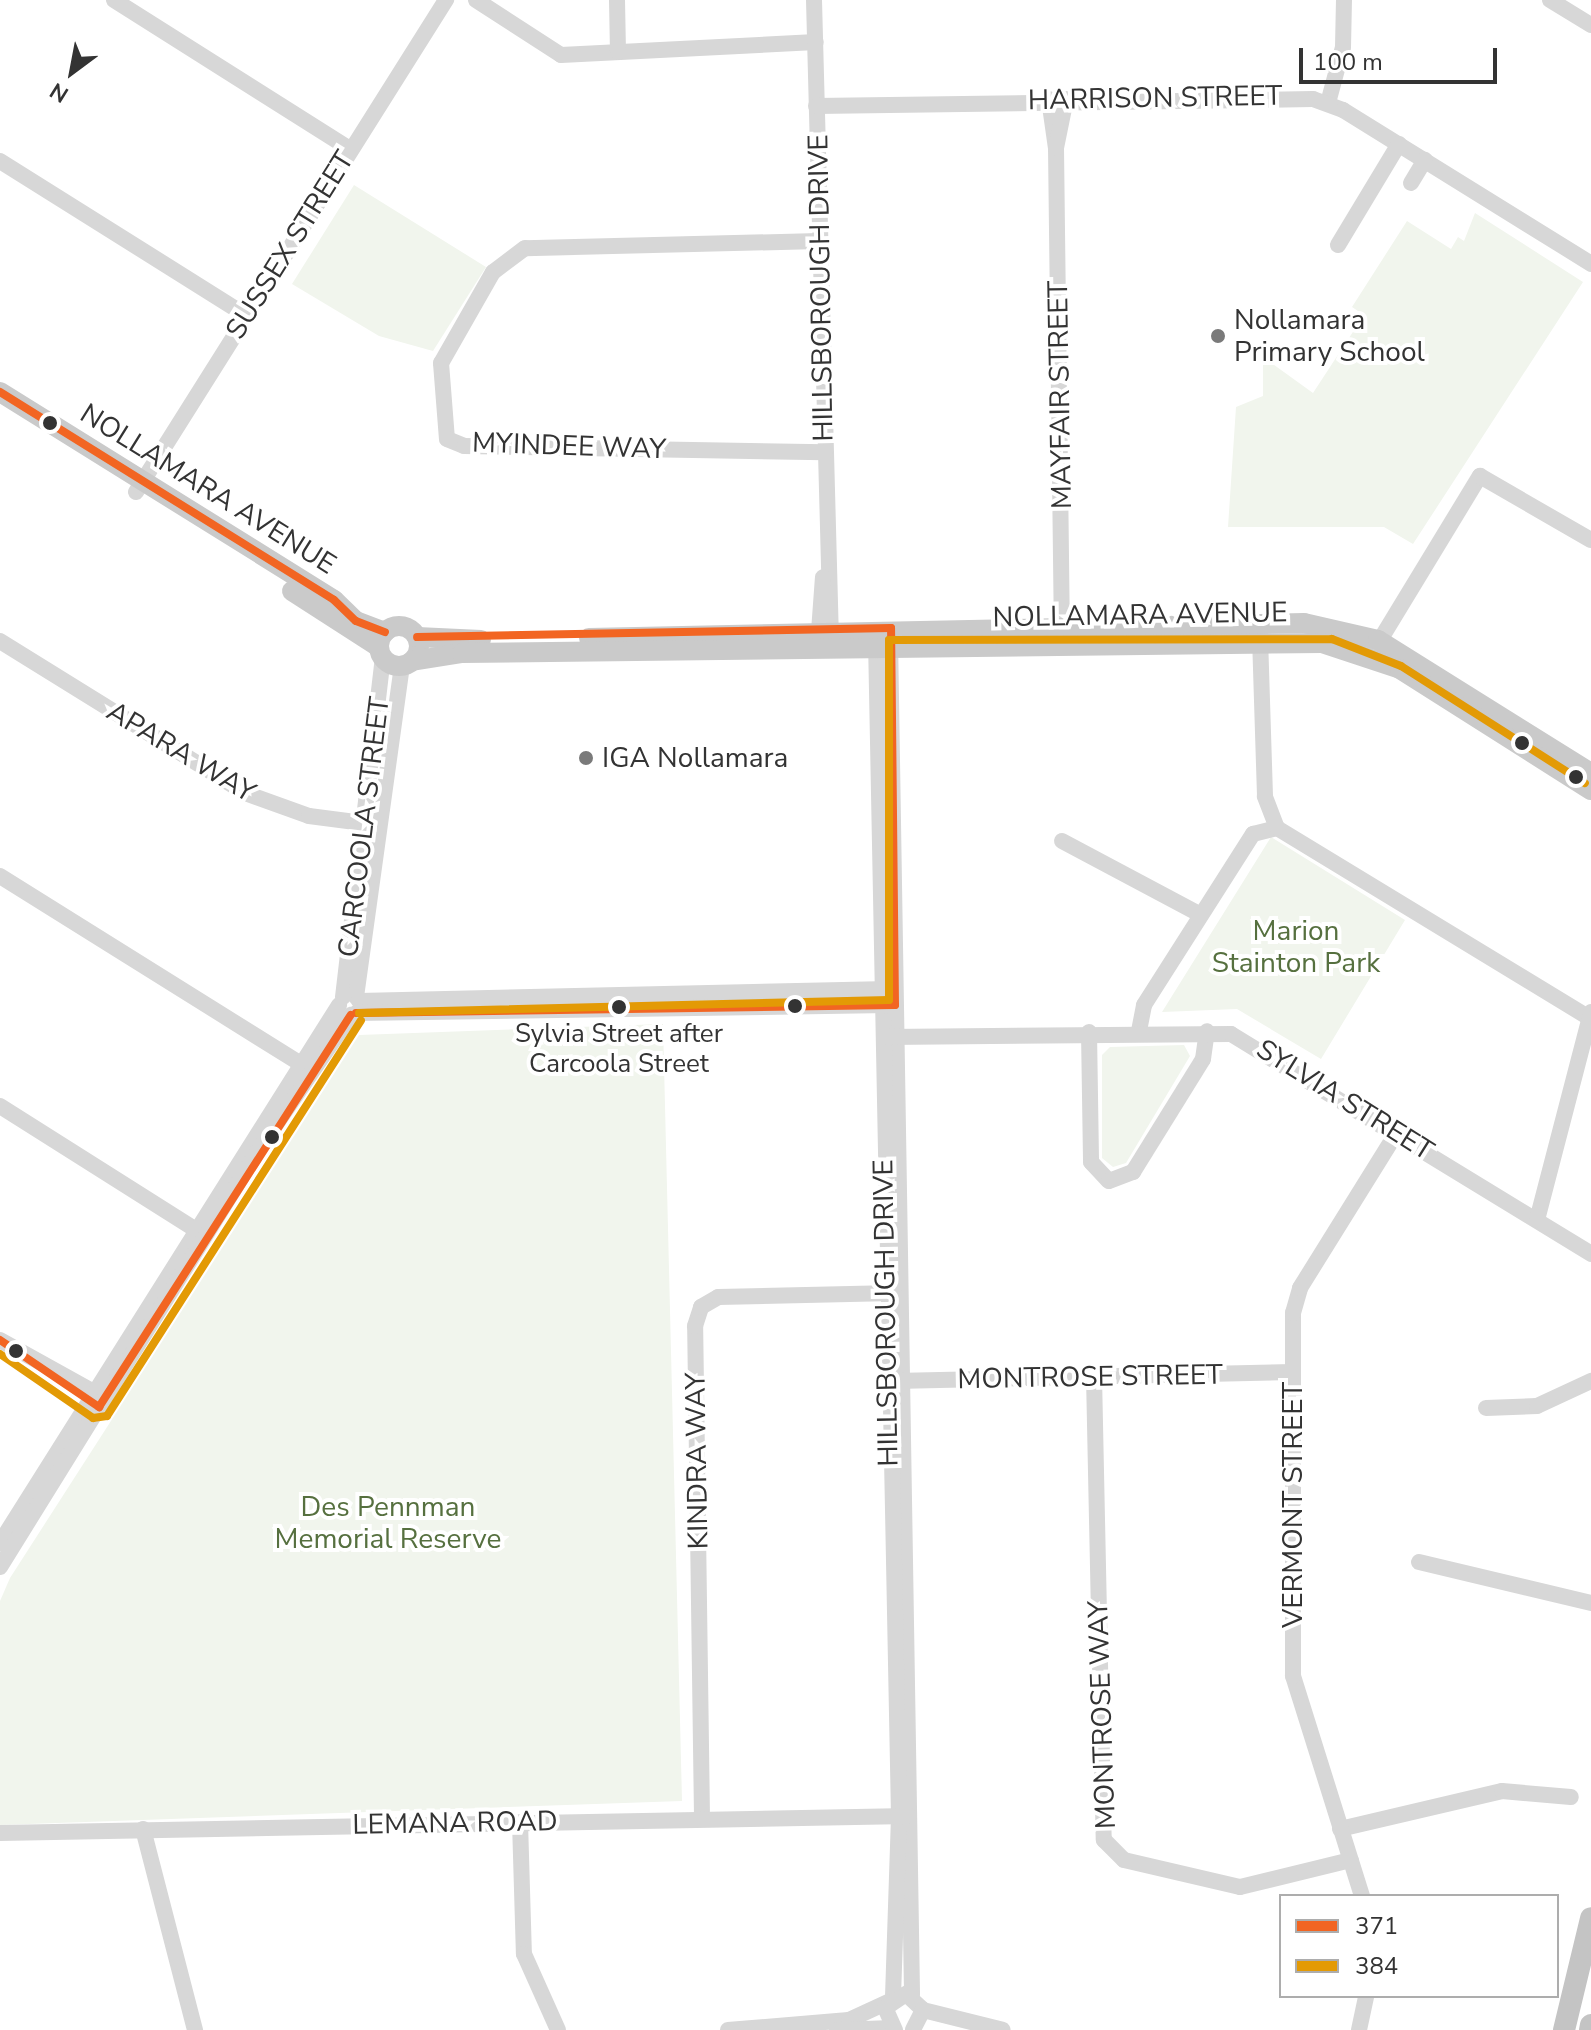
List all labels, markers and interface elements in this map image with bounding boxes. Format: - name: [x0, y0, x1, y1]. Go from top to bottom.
- north arrow: [32, 32, 112, 112]
- scale bar: [1303, 32, 1501, 82]
- text: 100 m: [1313, 46, 1383, 78]
- text: N: [44, 75, 74, 109]
- street label: HARRISON STREET: [1027, 79, 1283, 117]
- street label: HILLSBOROUGH DRIVE: [802, 134, 840, 442]
- street label: SUSSEX STREET: [219, 145, 361, 345]
- street label: MAYFAIR STREET: [1041, 281, 1079, 509]
- place label: Nollamara Primary School: [1234, 303, 1425, 369]
- marker: Nollamara Primary School: [1209, 327, 1227, 345]
- street label: NOLLAMARA AVENUE: [74, 397, 342, 581]
- unlabelled marker: [42, 415, 58, 431]
- street label: MYINDEE WAY: [471, 426, 667, 466]
- street label: NOLLAMARA AVENUE: [992, 596, 1288, 634]
- street label: APARA WAY: [101, 695, 261, 809]
- street label: CARCOOLA STREET: [331, 695, 397, 959]
- unlabelled marker: [1514, 735, 1530, 751]
- place label: IGA Nollamara: [602, 741, 788, 775]
- marker: IGA Nollamara: [577, 749, 595, 767]
- unlabelled marker: [1568, 769, 1584, 785]
- park label: Marion Stainton Park: [1212, 914, 1380, 980]
- unlabelled marker: [787, 998, 803, 1014]
- marker: Sylvia Street after Carcoola Street: [611, 999, 627, 1015]
- place label: Sylvia Street after Carcoola Street: [515, 1018, 723, 1080]
- street label: SYLVIA STREET: [1250, 1032, 1440, 1168]
- unlabelled marker: [264, 1129, 280, 1145]
- street label: HILLSBOROUGH DRIVE: [867, 1159, 905, 1467]
- unlabelled marker: [8, 1343, 24, 1359]
- street label: MONTROSE STREET: [957, 1358, 1223, 1396]
- street label: KINDRA WAY: [679, 1372, 715, 1550]
- street label: VERMONT STREET: [1276, 1382, 1310, 1628]
- park label: Des Pennman Memorial Reserve: [275, 1490, 501, 1556]
- street label: MONTROSE WAY: [1081, 1600, 1123, 1830]
- street label: LEMANA ROAD: [352, 1804, 558, 1842]
- legend: [1279, 1894, 1559, 1998]
- text: 371: [1355, 1910, 1398, 1942]
- text: 384: [1355, 1950, 1398, 1982]

